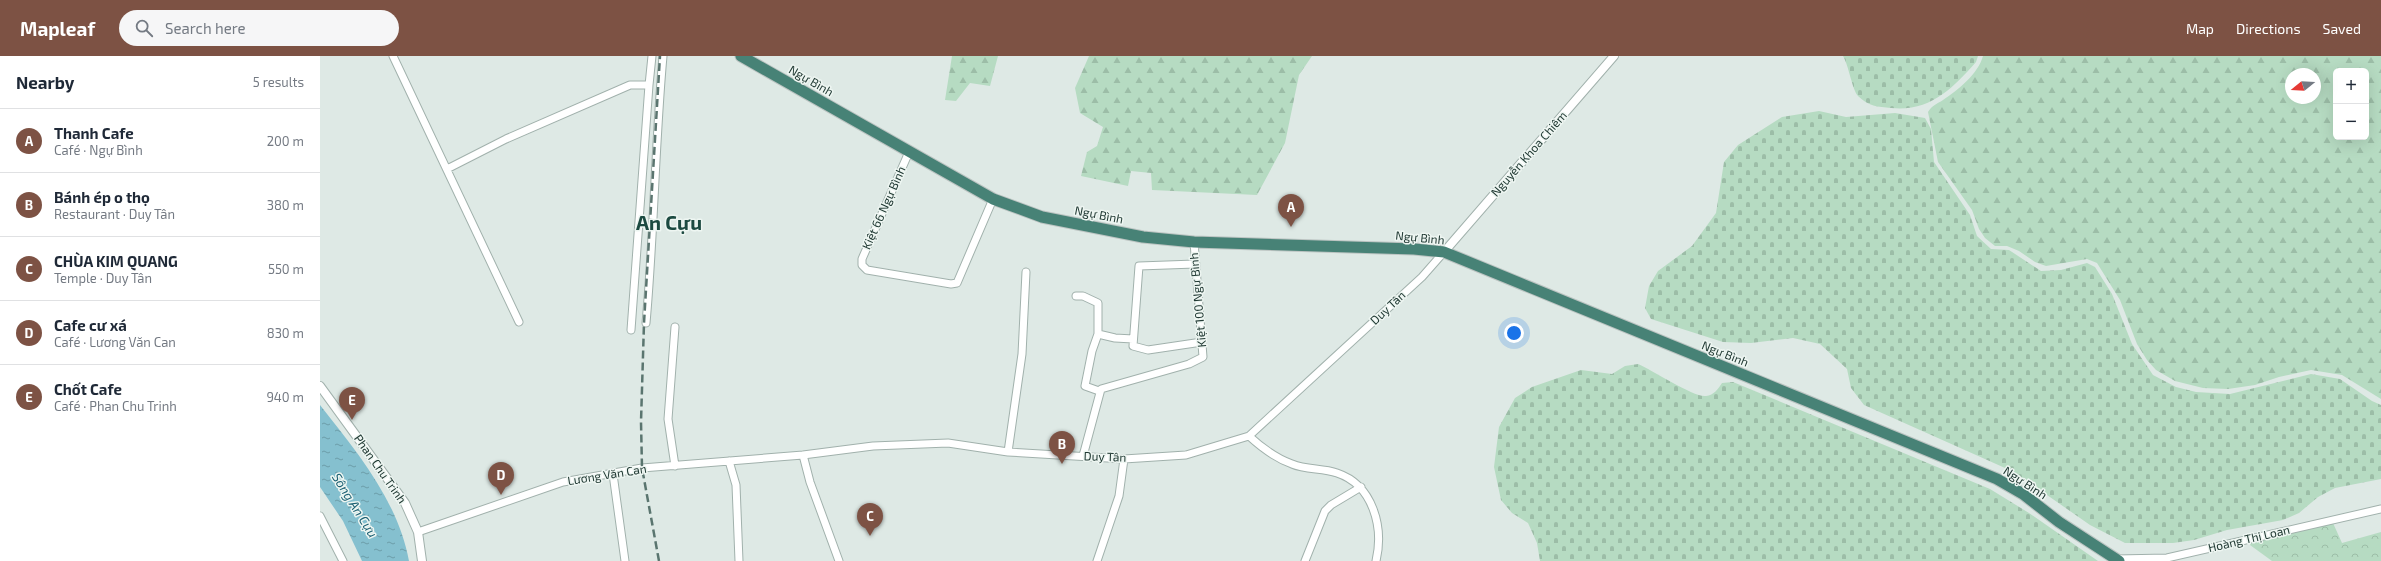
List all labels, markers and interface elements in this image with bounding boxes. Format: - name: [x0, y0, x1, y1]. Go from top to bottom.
- search box: [119, 10, 399, 46]
- text: Mapleaf: [20, 17, 95, 40]
- icon: search: [133, 17, 155, 39]
- text: Search here: [165, 19, 246, 37]
- text: Map: [2186, 20, 2214, 37]
- text: Directions: [2236, 20, 2301, 37]
- text: Saved: [2323, 20, 2361, 37]
- street label: Ngự Bình: [786, 62, 836, 99]
- north arrow: [2285, 68, 2321, 104]
- map controls: [2333, 68, 2369, 140]
- button: +: [2333, 68, 2369, 104]
- text: Nearby: [16, 72, 74, 92]
- text: 5 results: [253, 74, 304, 90]
- button: −: [2333, 104, 2369, 140]
- street label: Nguyễn Khoa Chiêm: [1487, 108, 1569, 199]
- text: Thanh Cafe: [54, 124, 134, 142]
- text: A: [25, 133, 33, 149]
- text: 200 m: [267, 133, 304, 149]
- text: Café · Ngự Bình: [54, 142, 143, 158]
- street label: Kiệt 66 Ngự Bình: [858, 164, 909, 252]
- text: Bánh ép o thọ: [54, 188, 150, 206]
- pin: A: [1278, 194, 1304, 227]
- text: B: [25, 197, 33, 213]
- text: 380 m: [267, 197, 304, 213]
- street label: Ngự Bình: [1073, 202, 1125, 227]
- text: Restaurant · Duy Tân: [54, 206, 175, 222]
- district label: An Cựu: [636, 210, 702, 234]
- street label: Ngự Bình: [1395, 227, 1445, 248]
- text: CHÙA KIM QUANG: [54, 252, 178, 270]
- street label: Kiệt 100 Ngự Bình: [1186, 252, 1209, 348]
- text: C: [25, 261, 33, 277]
- text: 550 m: [268, 261, 304, 277]
- text: Temple · Duy Tân: [54, 270, 152, 286]
- street label: Duy Tân: [1367, 288, 1408, 327]
- text: Cafe cư xá: [54, 316, 127, 334]
- your location: [1504, 323, 1524, 343]
- text: D: [25, 325, 33, 341]
- text: 830 m: [267, 325, 304, 341]
- text: Café · Lương Văn Can: [54, 334, 176, 350]
- street label: Ngự Bình: [1699, 337, 1751, 370]
- text: Chốt Cafe: [54, 380, 122, 398]
- pin: E: [339, 387, 365, 420]
- text: E: [25, 389, 33, 405]
- text: 940 m: [266, 389, 304, 405]
- text: Café · Phan Chu Trinh: [54, 398, 177, 414]
- street label: Phan Chu Trinh: [352, 431, 410, 506]
- pin: B: [1049, 431, 1075, 464]
- street label: Duy Tân: [1083, 448, 1127, 464]
- street label: Lương Văn Can: [566, 461, 647, 487]
- pin: D: [488, 462, 514, 495]
- street label: Ngự Bình: [2000, 463, 2050, 502]
- water label: Sông An Cựu: [329, 470, 381, 540]
- pin: C: [857, 503, 883, 536]
- street label: Hoàng Thị Loan: [2206, 522, 2291, 555]

